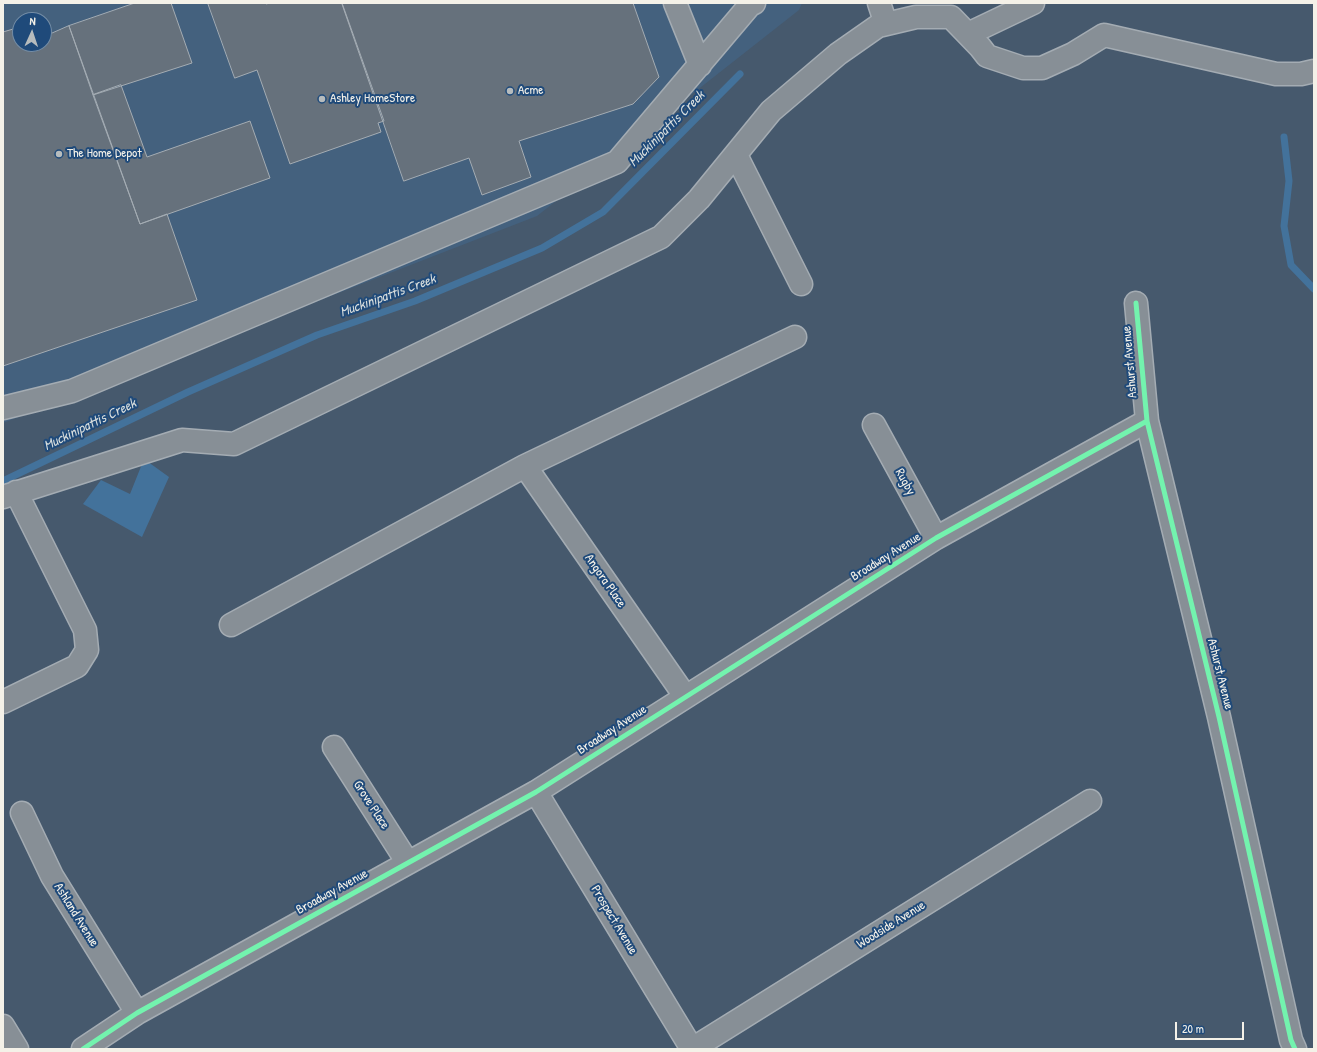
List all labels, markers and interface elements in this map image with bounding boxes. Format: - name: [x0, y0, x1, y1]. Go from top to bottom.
- north arrow: [12, 12, 52, 52]
- text: N: [29, 14, 36, 28]
- place label: Acme: [518, 83, 543, 99]
- marker: Acme: [505, 86, 515, 96]
- water label: Muckinipattis Creek: [625, 87, 709, 171]
- place label: Ashley HomeStore: [330, 91, 415, 107]
- marker: Ashley HomeStore: [317, 94, 327, 104]
- place label: The Home Depot: [67, 146, 142, 162]
- marker: The Home Depot: [54, 149, 64, 159]
- water label: Muckinipattis Creek: [338, 271, 438, 321]
- street label: Ashurst Avenue: [1119, 325, 1141, 399]
- water label: Muckinipattis Creek: [41, 395, 139, 455]
- street label: Rugby: [891, 466, 919, 498]
- street label: Broadway Avenue: [848, 529, 924, 585]
- street label: Angora Place: [581, 551, 629, 611]
- street label: Ashurst Avenue: [1204, 637, 1236, 711]
- street label: Broadway Avenue: [574, 702, 650, 758]
- street label: Grove Place: [350, 778, 392, 832]
- street label: Broadway Avenue: [293, 866, 371, 918]
- street label: Ashland Avenue: [50, 880, 102, 950]
- street label: Prospect Avenue: [587, 883, 641, 957]
- street label: Woodside Avenue: [854, 898, 928, 952]
- scale bar: [1177, 1014, 1246, 1040]
- text: 20 m: [1182, 1020, 1204, 1037]

